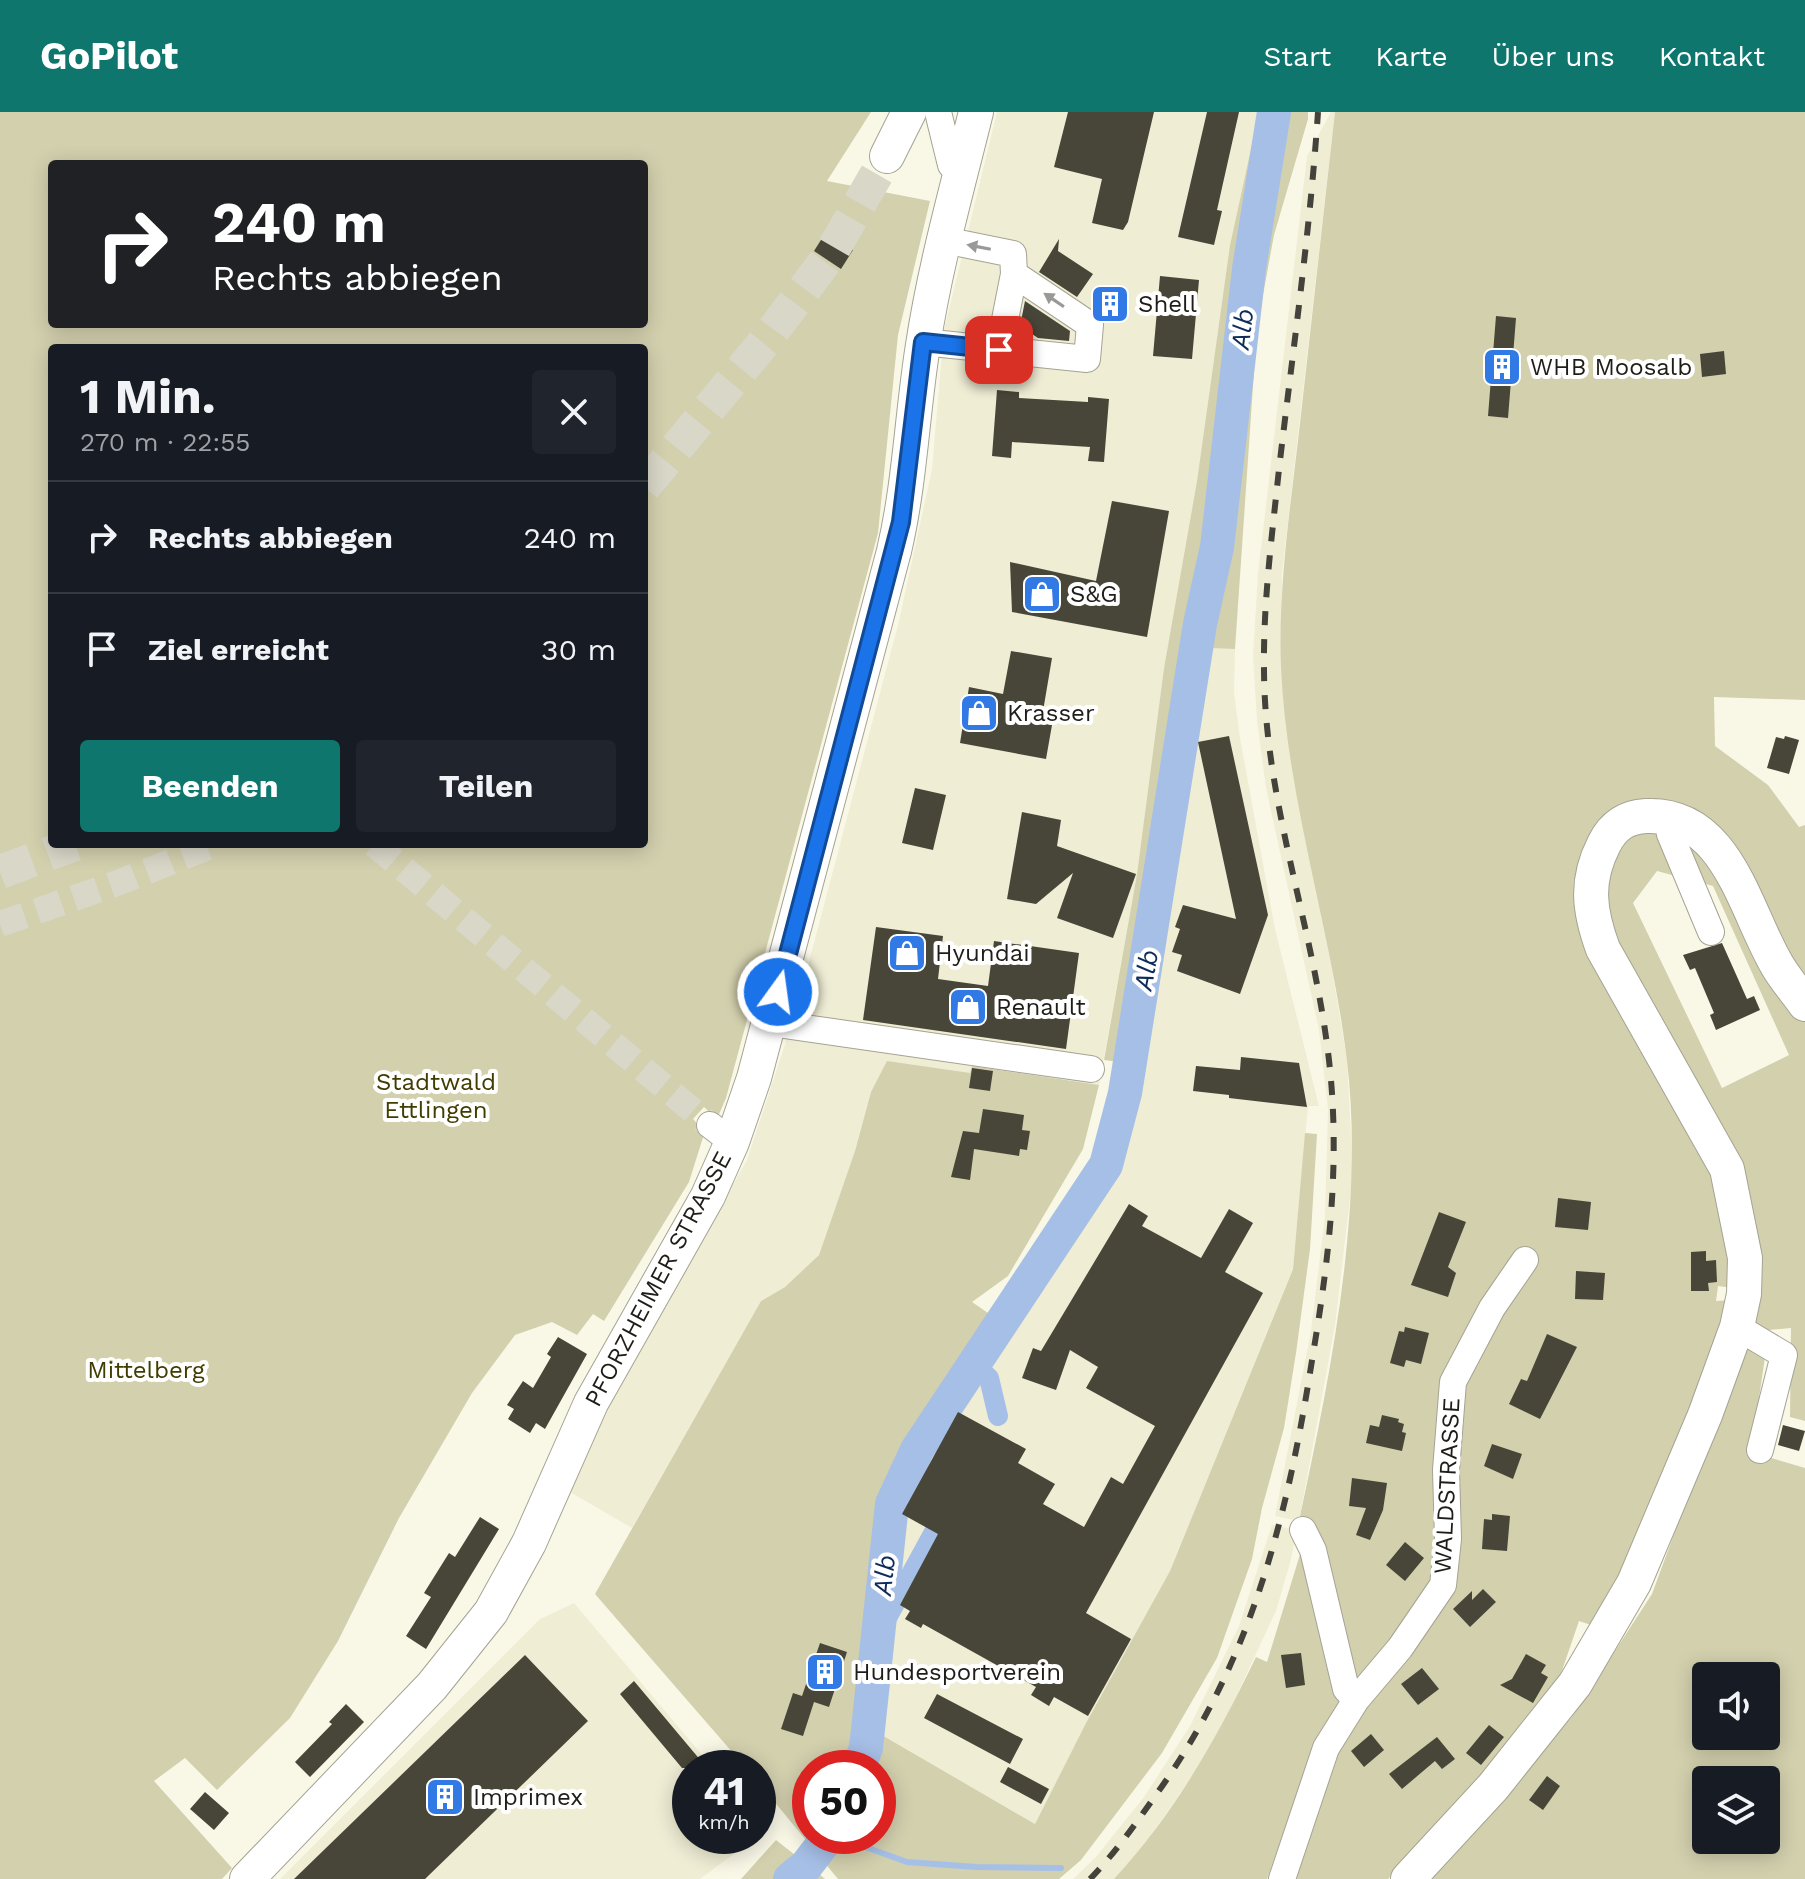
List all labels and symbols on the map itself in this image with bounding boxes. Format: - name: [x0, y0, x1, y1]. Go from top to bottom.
- one-way arrow: [966, 240, 991, 253]
- building icon: Shell: [1089, 283, 1131, 325]
- place label: Shell: [1138, 290, 1197, 318]
- one-way arrow: [1043, 293, 1064, 308]
- water label: Alb: [1225, 307, 1259, 352]
- pin: [965, 316, 1033, 384]
- building icon: WHB Moosalb: [1481, 346, 1523, 388]
- place label: WHB Moosalb: [1530, 353, 1692, 381]
- shop icon: S&G: [1021, 573, 1063, 615]
- place label: S&G: [1070, 580, 1118, 608]
- shop icon: Krasser: [958, 692, 1000, 734]
- place label: Krasser: [1007, 699, 1095, 727]
- shop icon: Hyundai: [886, 932, 928, 974]
- place label: Hyundai: [935, 939, 1030, 967]
- water label: Alb: [1128, 947, 1164, 994]
- position arrow: [736, 950, 820, 1034]
- shop icon: Renault: [947, 986, 989, 1028]
- place label: Renault: [996, 993, 1086, 1021]
- park label: Stadtwald Ettlingen: [376, 1068, 496, 1124]
- street label: PFORZHEIMER STRASSE: [579, 1147, 737, 1411]
- park label: Mittelberg: [87, 1356, 205, 1384]
- street label: WALDSTRASSE: [1428, 1397, 1466, 1575]
- water label: Alb: [867, 1553, 901, 1598]
- building icon: Hundesportverein: [804, 1651, 846, 1693]
- place label: Hundesportverein: [853, 1658, 1061, 1686]
- speed limit sign: 50: [792, 1750, 896, 1854]
- building icon: Imprimex: [424, 1776, 466, 1818]
- place label: Imprimex: [473, 1783, 583, 1811]

